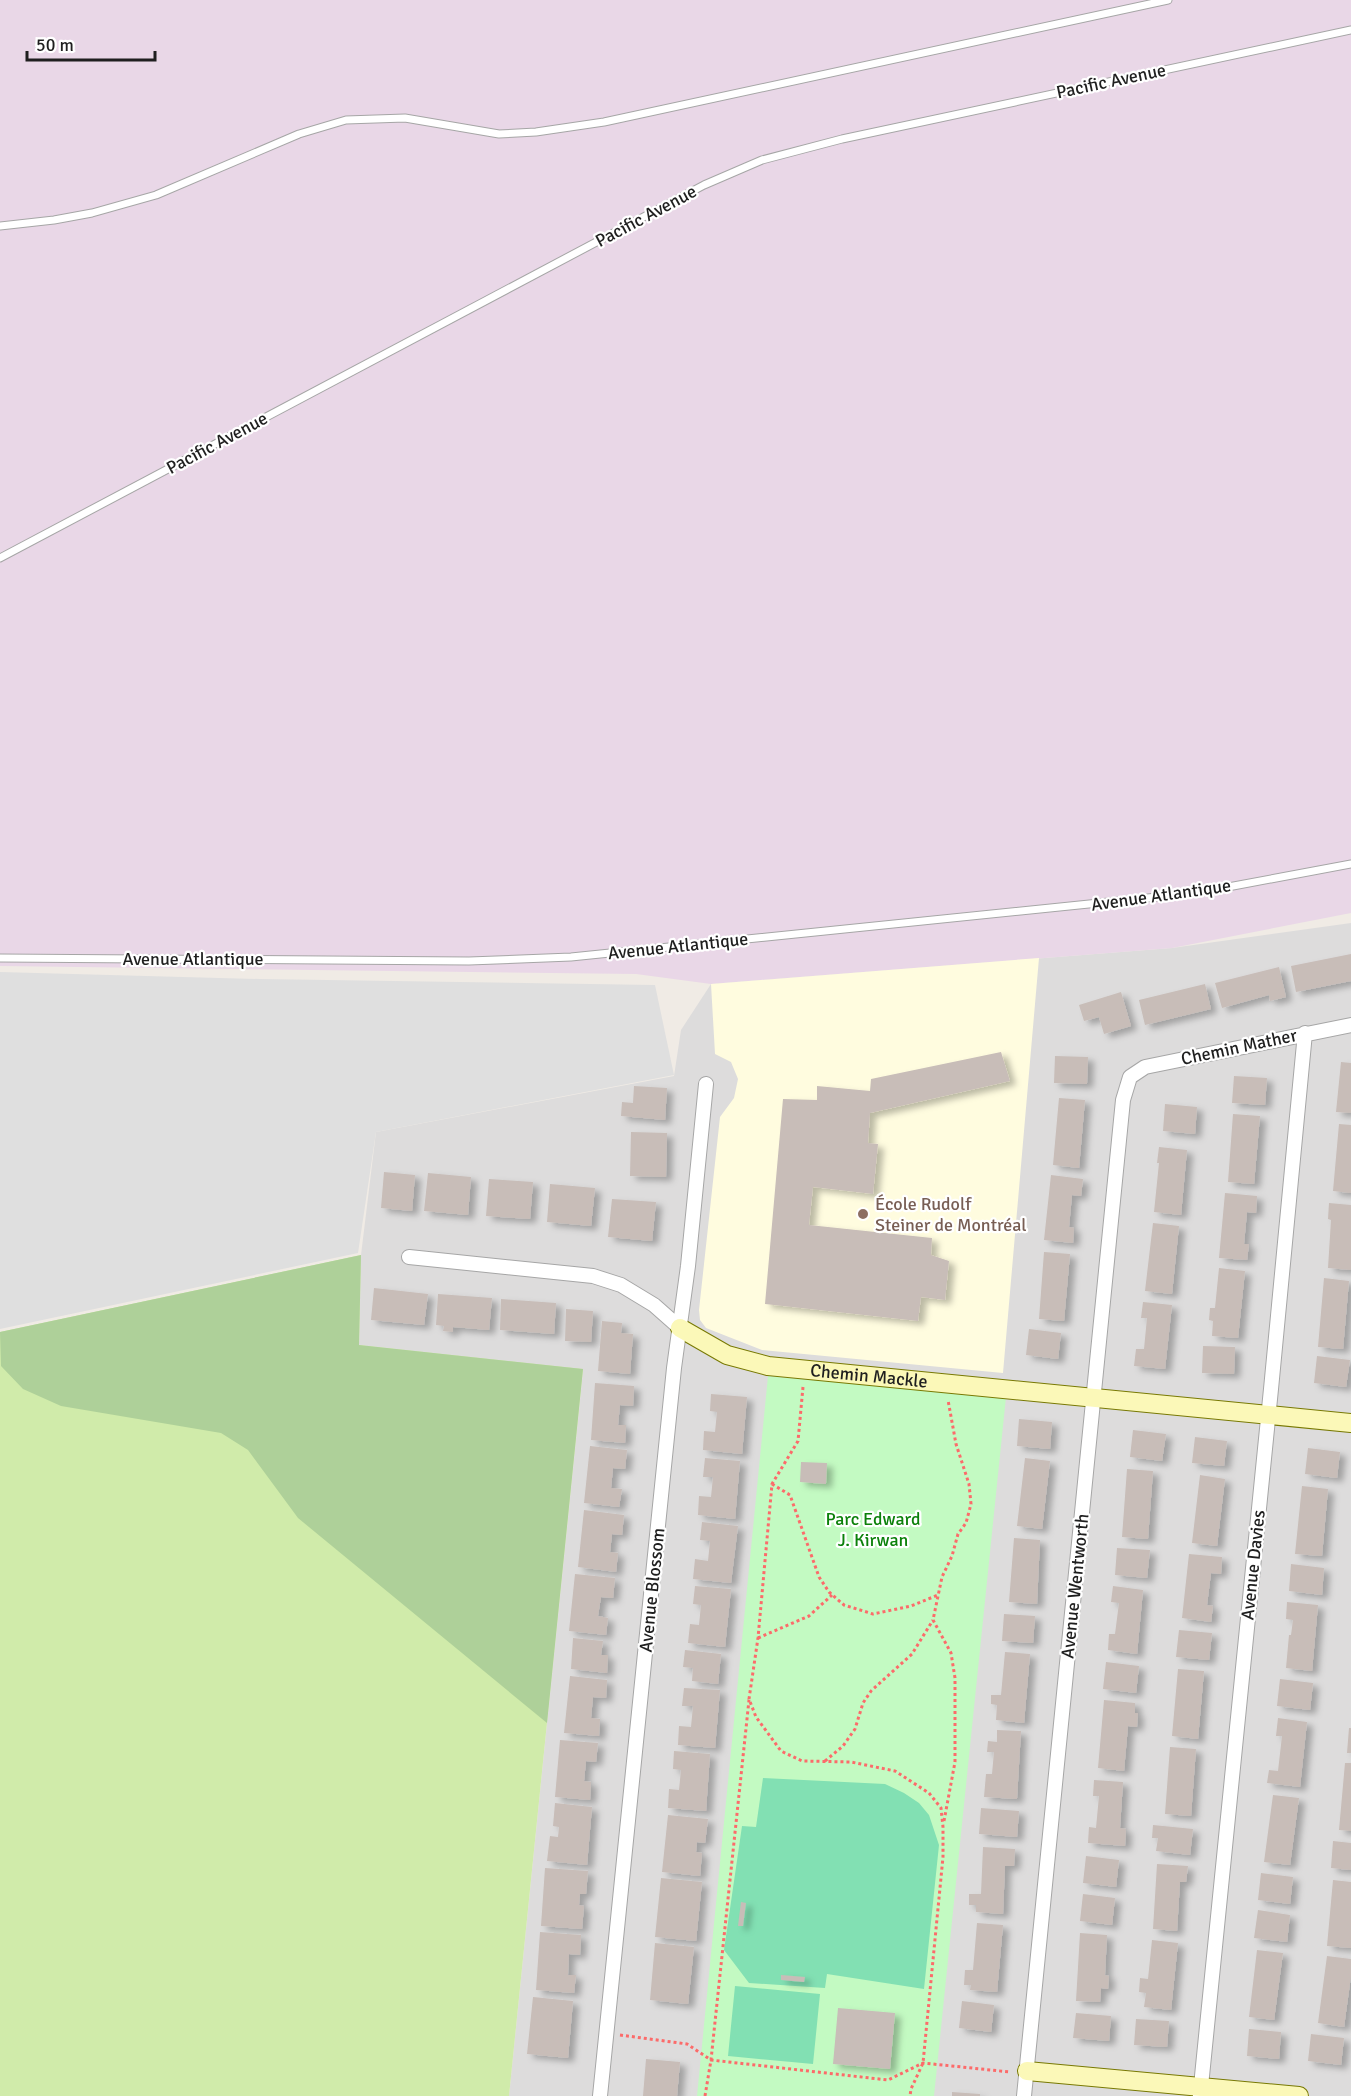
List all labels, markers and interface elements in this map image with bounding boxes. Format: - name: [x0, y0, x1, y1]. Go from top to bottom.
- scale bar: [27, 24, 154, 62]
- text: 50 m: [36, 34, 74, 56]
- street label: Pacific Avenue: [1054, 59, 1168, 103]
- street label: Pacific Avenue: [592, 180, 700, 252]
- street label: Pacific Avenue: [163, 407, 271, 479]
- street label: Avenue Atlantique: [1090, 874, 1232, 916]
- street label: Avenue Atlantique: [607, 928, 749, 964]
- street label: Avenue Atlantique: [122, 948, 264, 970]
- street label: Chemin Mather: [1179, 1024, 1299, 1070]
- place label: École Rudolf Steiner de Montréal: [875, 1193, 1027, 1236]
- marker: École Rudolf Steiner de Montréal: [856, 1207, 870, 1221]
- street label: Chemin Mackle: [809, 1359, 929, 1393]
- park label: Parc Edward J. Kirwan: [825, 1508, 921, 1551]
- street label: Avenue Davies: [1236, 1509, 1270, 1621]
- street label: Avenue Wentworth: [1056, 1513, 1094, 1659]
- street label: Avenue Blossom: [635, 1527, 669, 1653]

